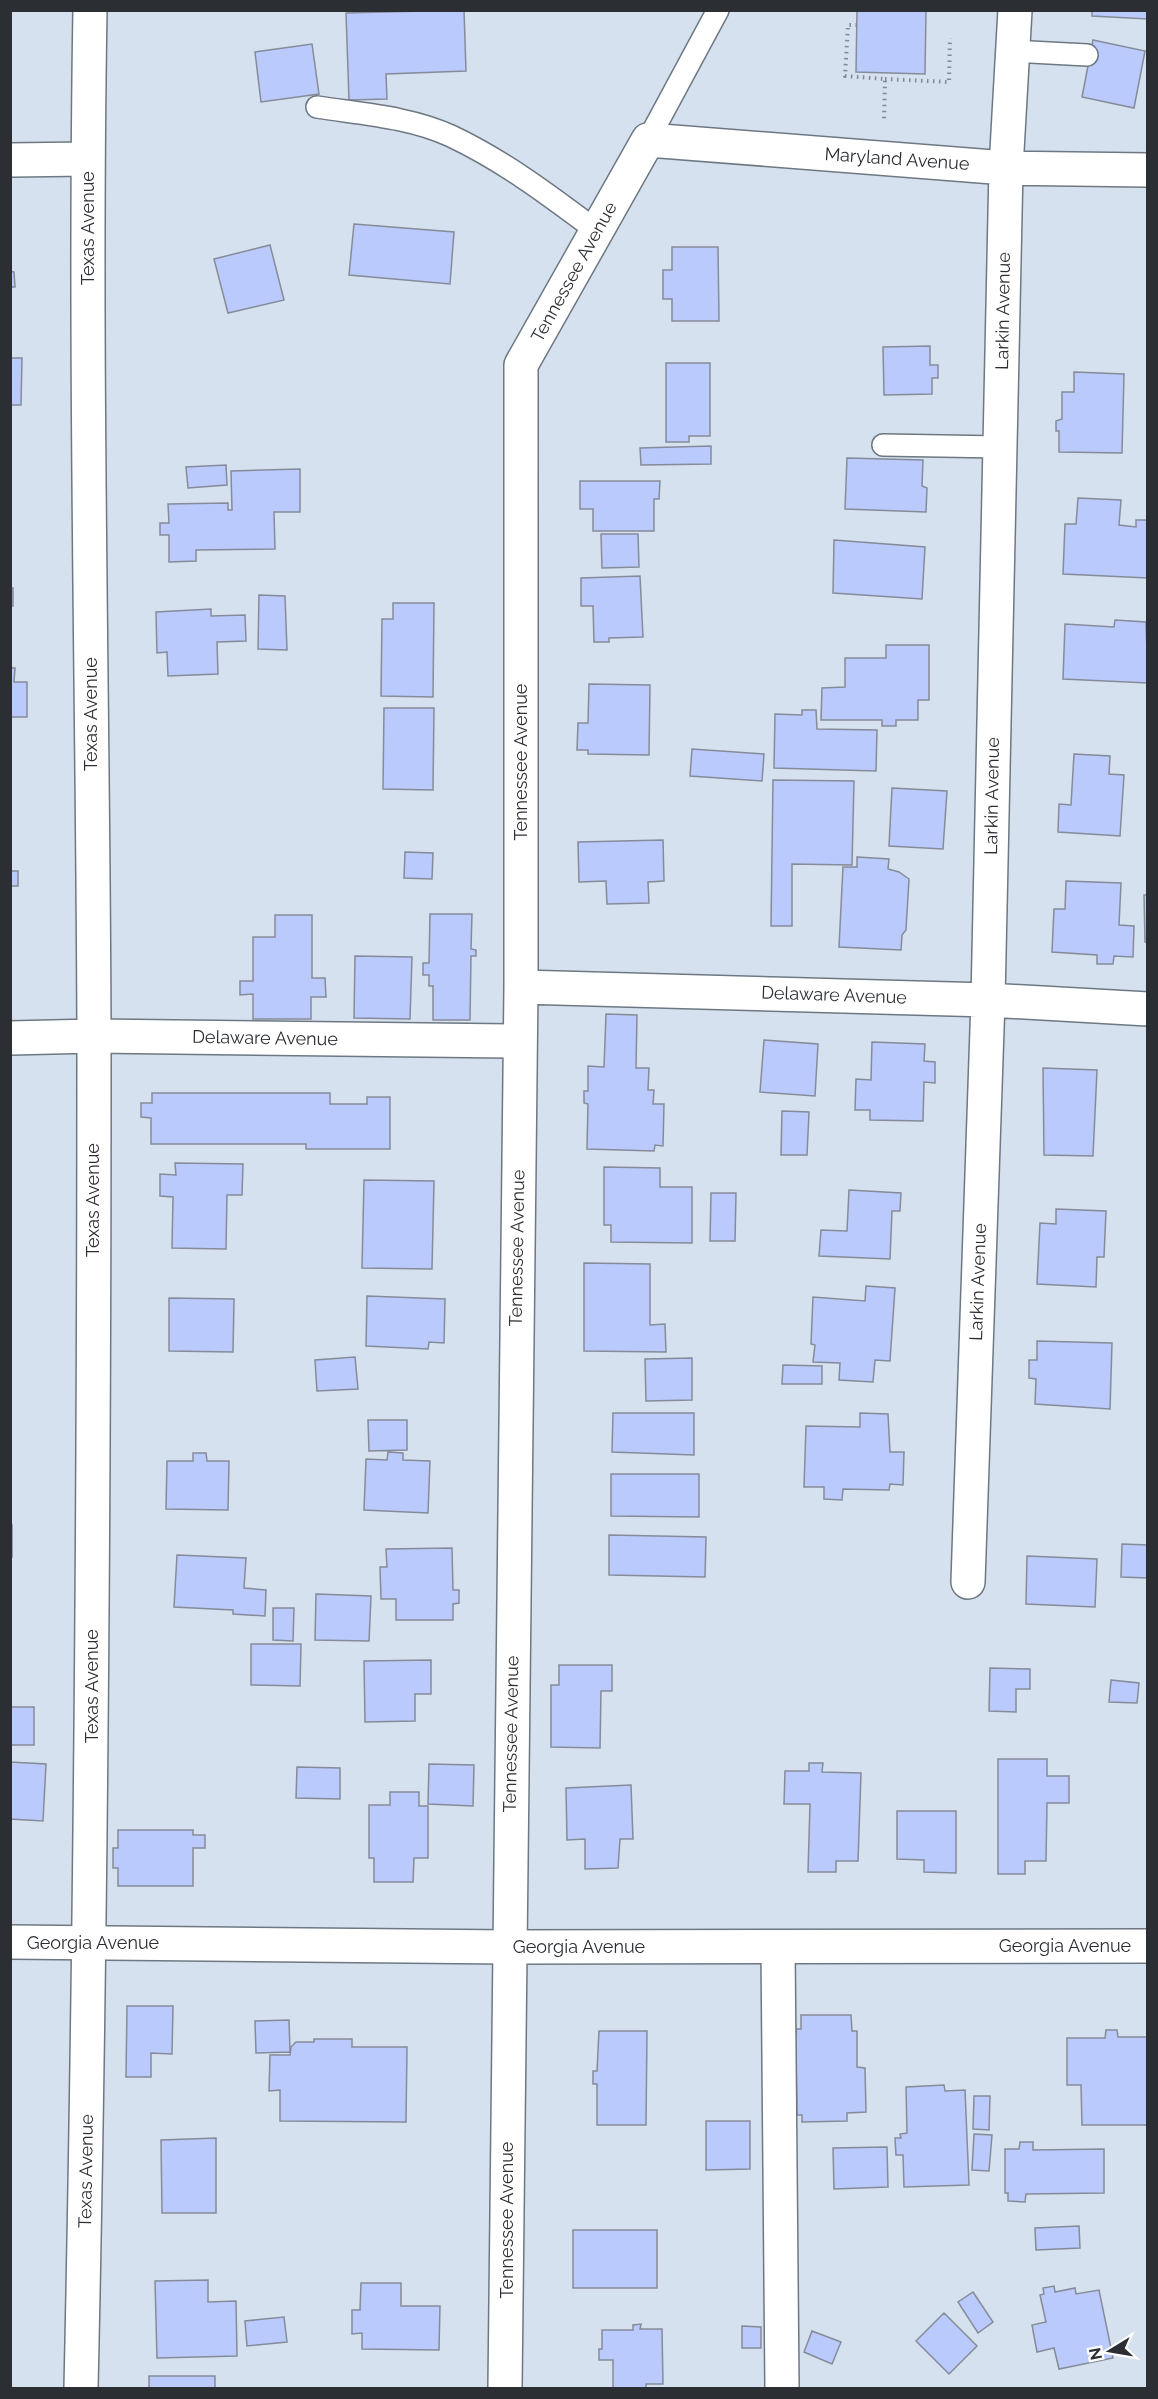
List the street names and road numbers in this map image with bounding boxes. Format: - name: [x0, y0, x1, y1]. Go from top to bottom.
- street label: Maryland Avenue: [824, 143, 971, 174]
- street label: Texas Avenue: [77, 171, 98, 285]
- street label: Tennessee Avenue: [526, 198, 621, 345]
- street label: Larkin Avenue: [991, 252, 1014, 370]
- street label: Texas Avenue: [80, 657, 101, 771]
- street label: Tennessee Avenue: [510, 683, 531, 840]
- street label: Larkin Avenue: [980, 737, 1003, 855]
- street label: Delaware Avenue: [761, 981, 908, 1008]
- street label: Delaware Avenue: [192, 1026, 339, 1049]
- street label: Texas Avenue: [82, 1143, 103, 1257]
- street label: Tennessee Avenue: [505, 1169, 528, 1327]
- street label: Larkin Avenue: [965, 1222, 990, 1341]
- street label: Texas Avenue: [81, 1629, 102, 1743]
- street label: Tennessee Avenue: [499, 1655, 522, 1813]
- street label: Georgia Avenue: [27, 1932, 160, 1953]
- street label: Georgia Avenue: [999, 1935, 1132, 1956]
- street label: Georgia Avenue: [513, 1936, 646, 1957]
- street label: Texas Avenue: [74, 2113, 97, 2228]
- street label: Tennessee Avenue: [496, 2141, 517, 2298]

